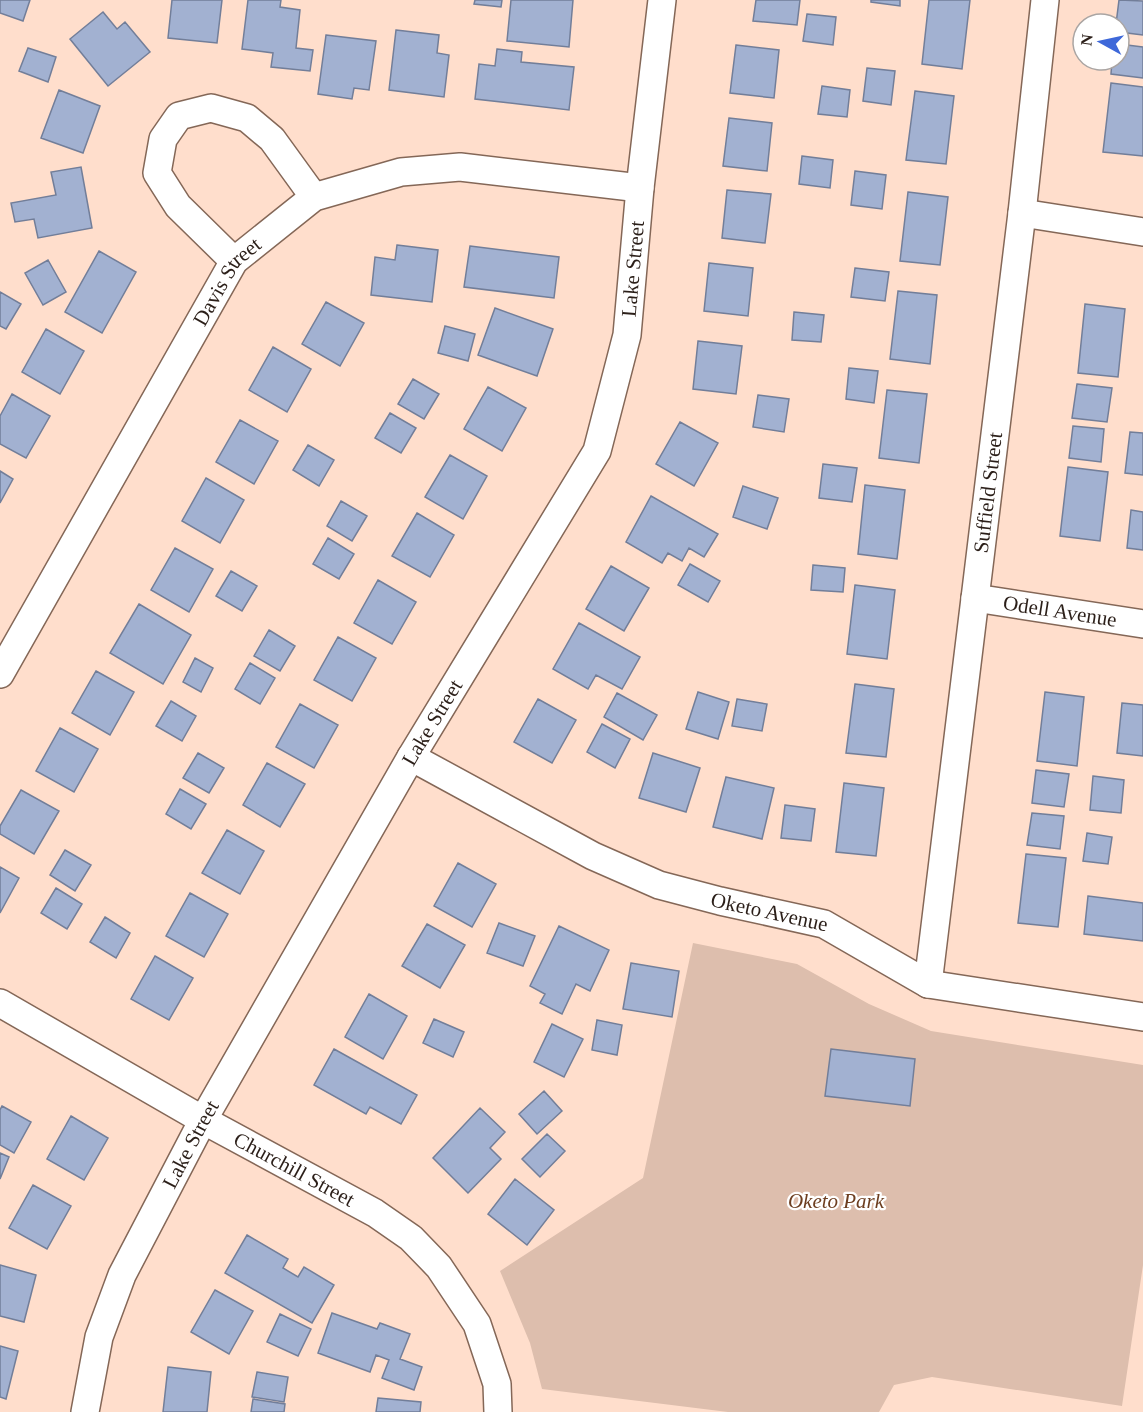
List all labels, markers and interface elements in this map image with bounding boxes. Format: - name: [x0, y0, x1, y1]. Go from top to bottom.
- north arrow: [1071, 12, 1131, 72]
- text: N: [1077, 33, 1096, 47]
- street label: Lake Street: [617, 220, 649, 318]
- street label: Davis Street: [188, 232, 266, 330]
- street label: Suffield Street: [969, 431, 1007, 554]
- street label: Odell Avenue: [1002, 591, 1118, 632]
- street label: Lake Street: [397, 675, 467, 770]
- street label: Oketo Avenue: [708, 887, 830, 937]
- street label: Lake Street: [157, 1096, 224, 1192]
- street label: Churchill Street: [230, 1127, 359, 1212]
- park label: Oketo Park: [788, 1189, 885, 1213]

